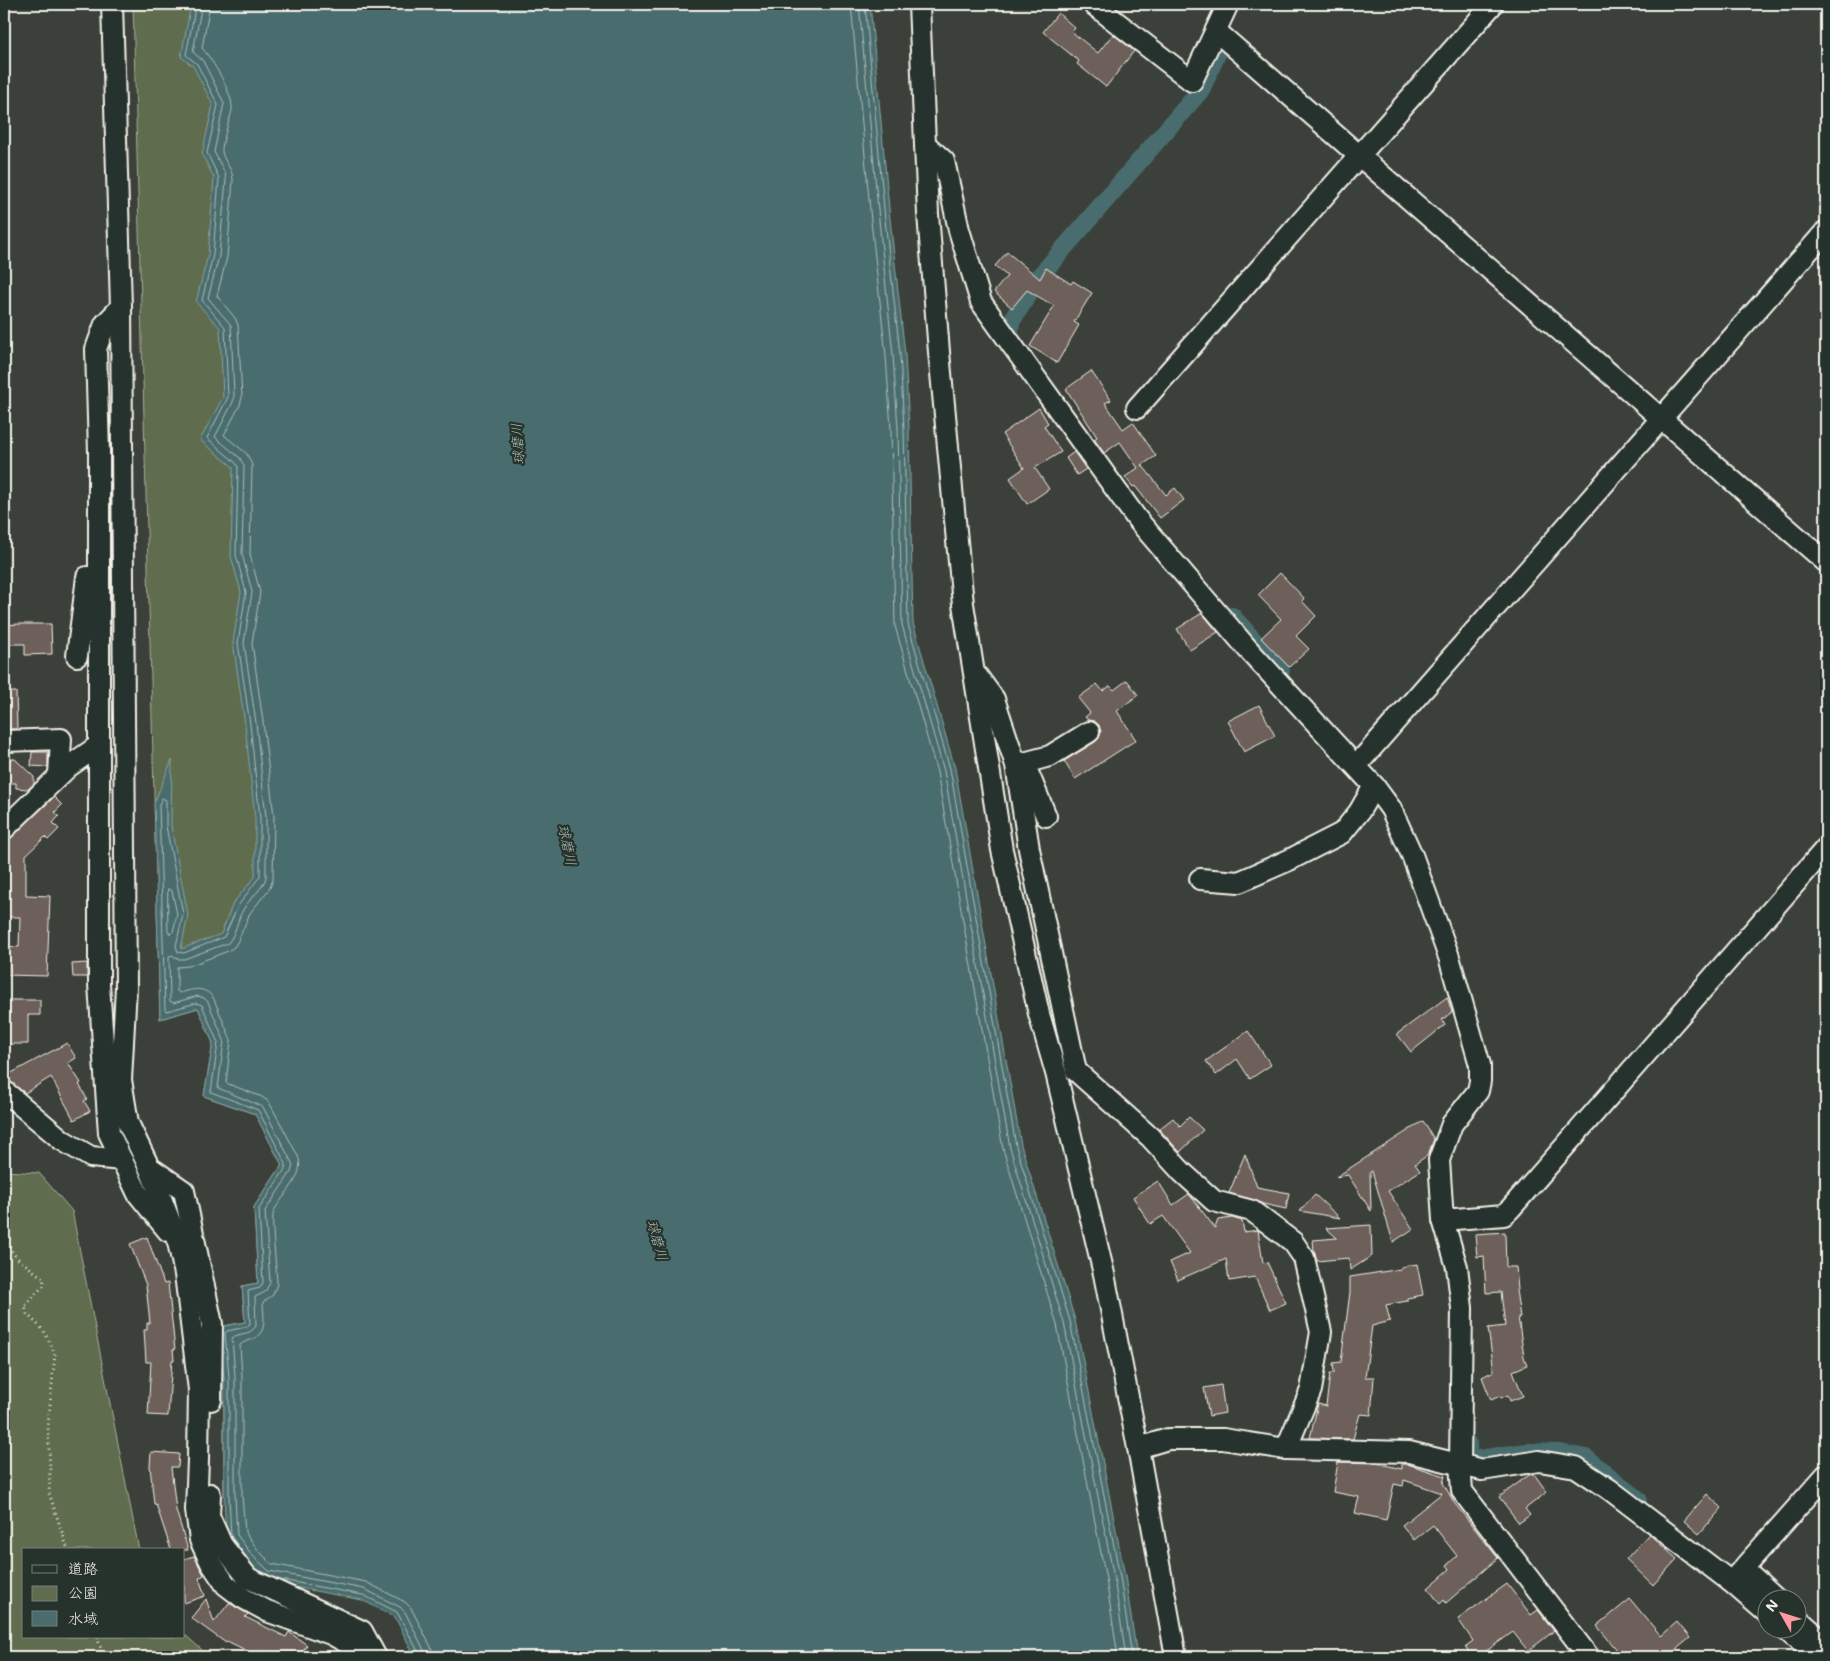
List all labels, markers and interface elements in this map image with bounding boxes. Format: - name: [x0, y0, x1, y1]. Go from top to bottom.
- water label: 球磨川: [506, 422, 528, 466]
- water label: 球磨川: [554, 822, 582, 868]
- water label: 球磨川: [643, 1217, 673, 1263]
- legend: [22, 1548, 185, 1638]
- text: 道路: [68, 1558, 98, 1578]
- text: 公園: [68, 1582, 98, 1602]
- north arrow: [1758, 1588, 1808, 1638]
- text: N: [1761, 1595, 1782, 1616]
- text: 水域: [68, 1608, 98, 1628]

